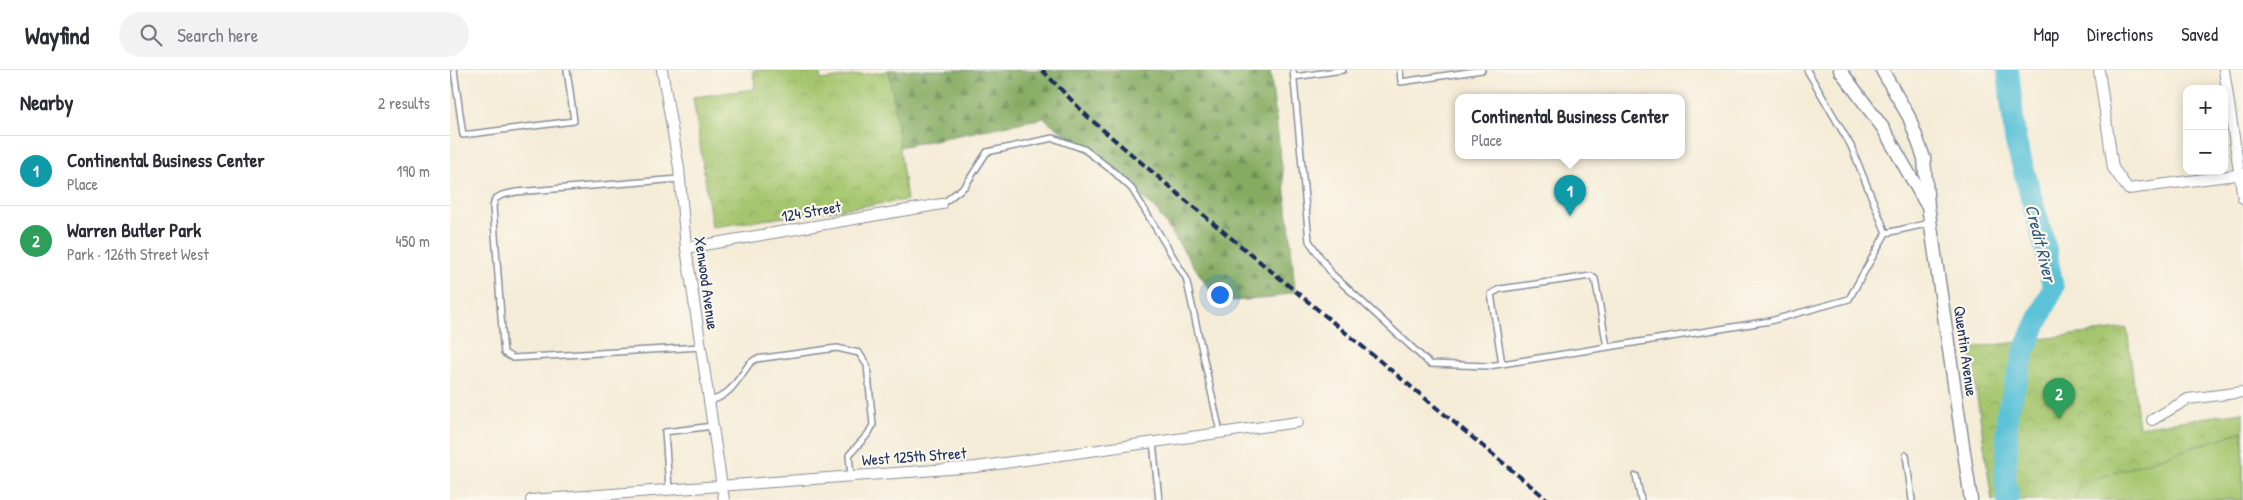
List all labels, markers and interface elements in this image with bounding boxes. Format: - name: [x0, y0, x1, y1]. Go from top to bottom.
- search box: [119, 12, 469, 57]
- text: Wayfind: [25, 19, 89, 51]
- icon: search: [137, 21, 165, 49]
- text: Search here: [177, 22, 258, 48]
- text: Map: [2034, 22, 2059, 47]
- text: Directions: [2087, 22, 2153, 47]
- text: Saved: [2181, 22, 2218, 47]
- map controls: [2183, 85, 2228, 175]
- button: +: [2183, 85, 2228, 130]
- text: Nearby: [20, 88, 73, 117]
- text: 2 results: [378, 92, 430, 114]
- popup: [1455, 94, 1685, 159]
- text: Continental Business Center: [1471, 103, 1669, 129]
- text: Place: [1471, 129, 1502, 151]
- button: −: [2183, 130, 2228, 175]
- text: Continental Business Center: [67, 147, 265, 173]
- text: 1: [33, 160, 39, 182]
- text: 190 m: [397, 160, 430, 182]
- text: Place: [67, 173, 98, 195]
- pin: 1: [1554, 175, 1586, 216]
- street label: 124 Street: [779, 195, 843, 227]
- water label: Credit River: [2019, 202, 2063, 286]
- text: Warren Butler Park: [67, 217, 201, 243]
- text: 2: [32, 230, 40, 252]
- text: 450 m: [396, 230, 430, 252]
- street label: Xenwood Avenue: [690, 235, 725, 332]
- text: Park · 126th Street West: [67, 243, 209, 265]
- your location: [1207, 282, 1233, 308]
- street label: Quentin Avenue: [1949, 304, 1983, 398]
- pin: 2: [2043, 378, 2075, 419]
- street label: West 125th Street: [861, 441, 968, 471]

